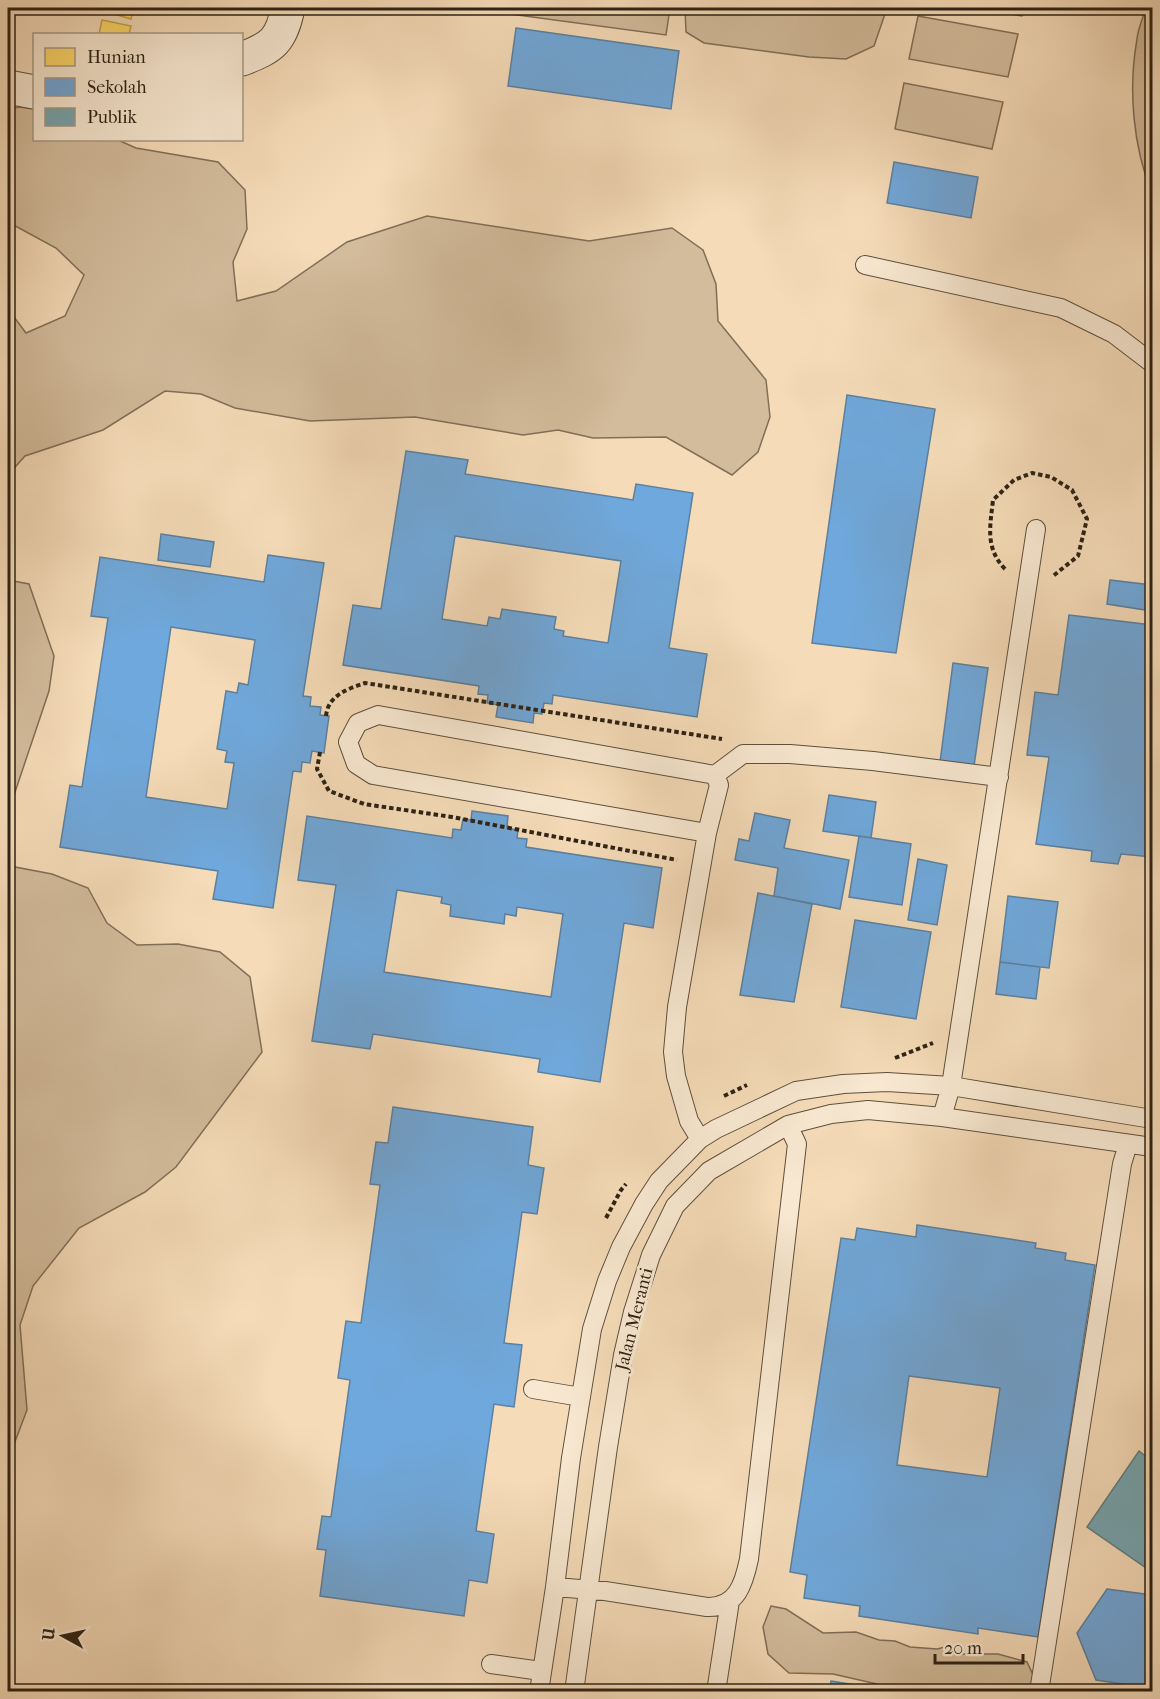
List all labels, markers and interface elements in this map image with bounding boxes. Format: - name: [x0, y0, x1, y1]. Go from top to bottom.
- legend: [33, 33, 243, 141]
- text: Hunian: [87, 47, 146, 68]
- text: Sekolah: [87, 77, 147, 98]
- text: Publik: [87, 107, 138, 128]
- street label: Jalan Meranti: [611, 1265, 658, 1375]
- north arrow: [33, 1606, 93, 1666]
- text: U: [38, 1626, 59, 1642]
- scale bar: [935, 1627, 1024, 1665]
- text: 20 m: [944, 1638, 982, 1659]

